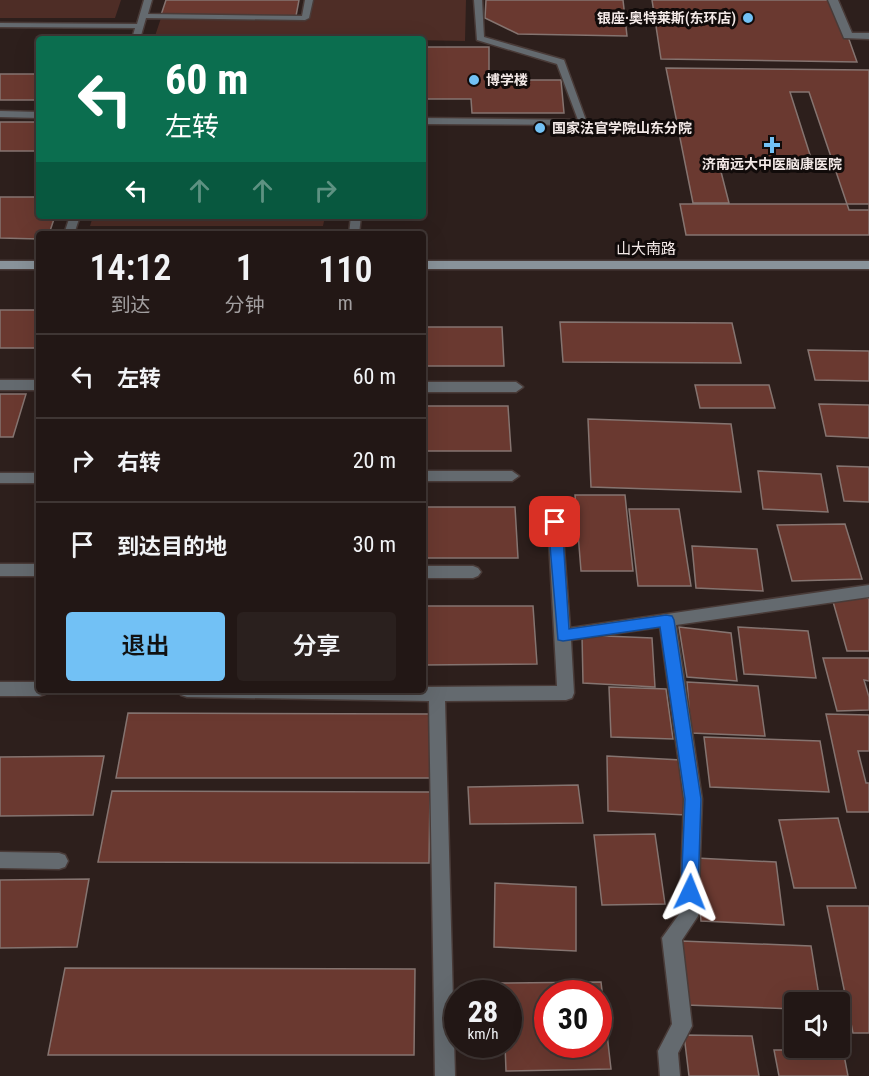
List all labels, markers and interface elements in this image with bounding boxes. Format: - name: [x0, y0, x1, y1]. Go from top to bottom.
- place label: 银座·奥特莱斯(东环店): [597, 10, 736, 27]
- marker: 银座·奥特莱斯(东环店): [741, 11, 755, 25]
- text: 60 m: [165, 55, 248, 104]
- icon: left: [66, 60, 144, 138]
- place label: 博学楼: [486, 72, 528, 88]
- marker: 博学楼: [467, 73, 481, 87]
- text: 左转: [165, 111, 219, 143]
- place label: 国家法官学院山东分院: [552, 120, 692, 136]
- marker: 国家法官学院山东分院: [533, 121, 547, 135]
- marker: 济南远大中医脑康医院: [763, 136, 781, 154]
- place label: 济南远大中医脑康医院: [702, 156, 842, 172]
- icon: left: [120, 174, 153, 207]
- icon: ahead: [183, 174, 216, 207]
- icon: ahead: [246, 174, 279, 207]
- icon: right: [309, 174, 342, 207]
- street label: 山大南路: [616, 240, 676, 258]
- text: 14:12: [89, 247, 171, 289]
- text: 1: [236, 247, 254, 289]
- text: 110: [318, 249, 373, 291]
- text: m: [338, 291, 353, 315]
- text: 到达: [110, 293, 150, 317]
- text: 分钟: [225, 293, 265, 317]
- icon: left: [66, 360, 99, 393]
- text: 60 m: [353, 364, 396, 389]
- text: 左转: [117, 366, 161, 391]
- icon: right: [66, 444, 99, 477]
- text: 20 m: [353, 448, 396, 473]
- text: 右转: [117, 450, 161, 475]
- pin: [529, 496, 580, 547]
- icon: arrive: [538, 505, 571, 538]
- icon: arrive: [66, 528, 99, 561]
- text: 30 m: [353, 532, 396, 557]
- text: 到达目的地: [117, 534, 227, 559]
- button: 退出: [66, 612, 225, 681]
- button: 分享: [237, 612, 396, 681]
- position arrow: [658, 860, 722, 924]
- speed limit sign: 30: [534, 980, 612, 1058]
- map controls: [784, 992, 850, 1058]
- button: sound: [784, 992, 850, 1058]
- text: 28: [468, 994, 498, 1029]
- text: km/h: [468, 1025, 498, 1043]

